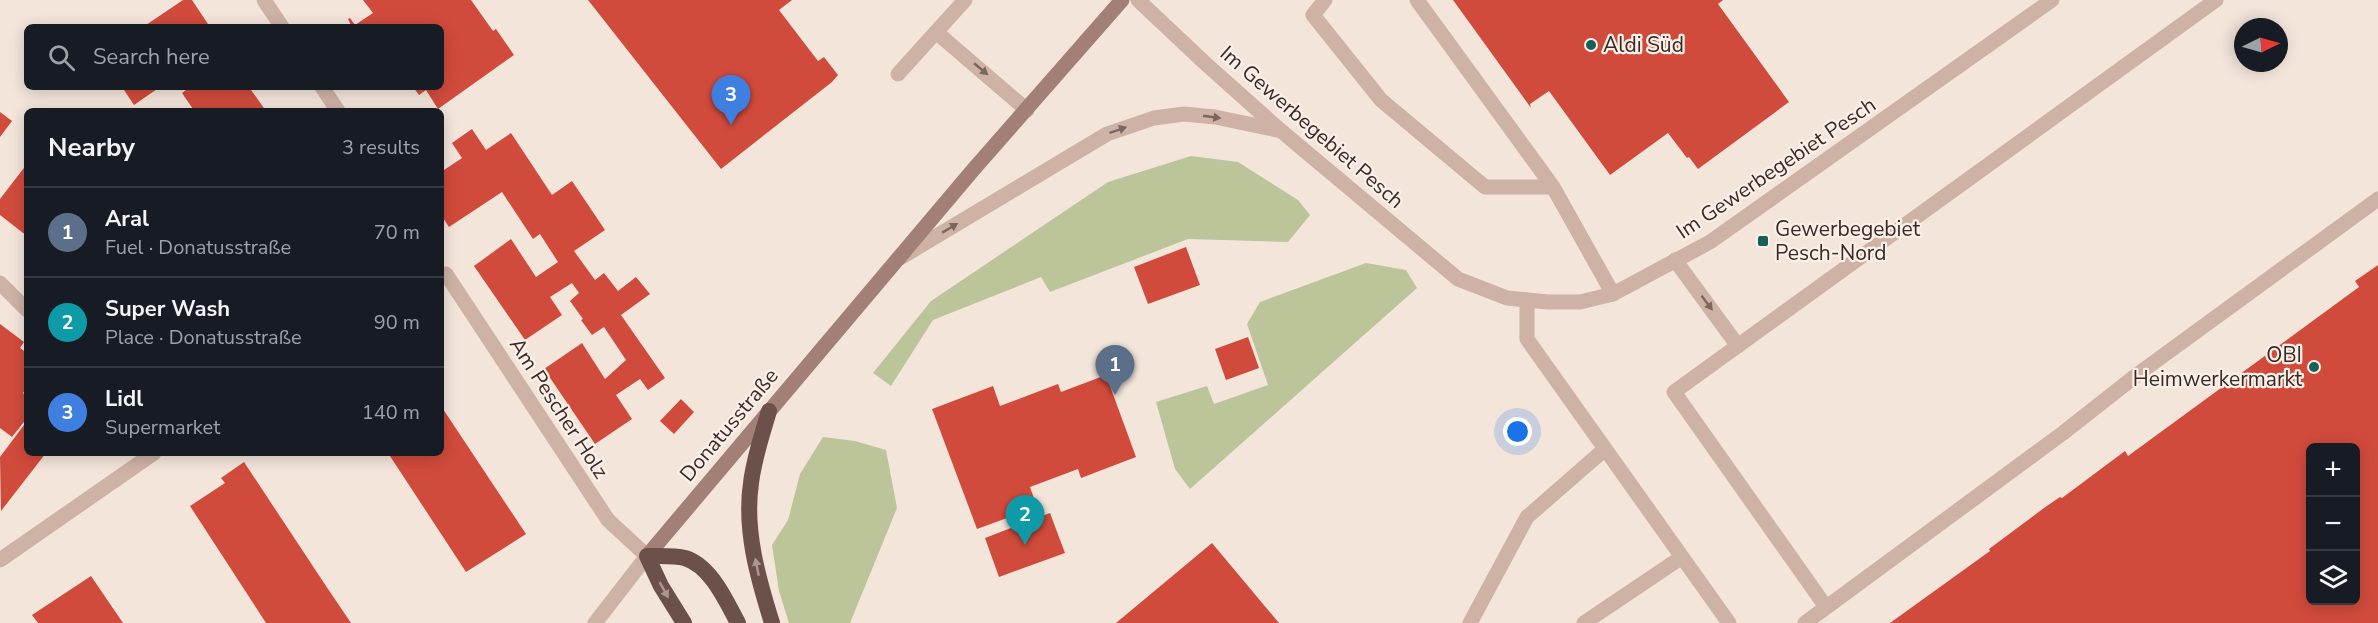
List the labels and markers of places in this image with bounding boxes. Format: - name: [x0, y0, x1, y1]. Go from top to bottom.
- place label: Aldi Süd: [1603, 31, 1684, 59]
- marker: Aldi Süd: [1584, 38, 1598, 52]
- pin: 3: [712, 76, 750, 125]
- place label: Gewerbegebiet Pesch-Nord: [1775, 215, 1921, 267]
- marker: Gewerbegebiet Pesch-Nord: [1756, 234, 1770, 248]
- place label: OBI Heimwerkermarkt: [2133, 341, 2303, 393]
- pin: 1: [1096, 346, 1134, 395]
- marker: OBI Heimwerkermarkt: [2307, 360, 2321, 374]
- pin: 2: [1006, 496, 1044, 545]

